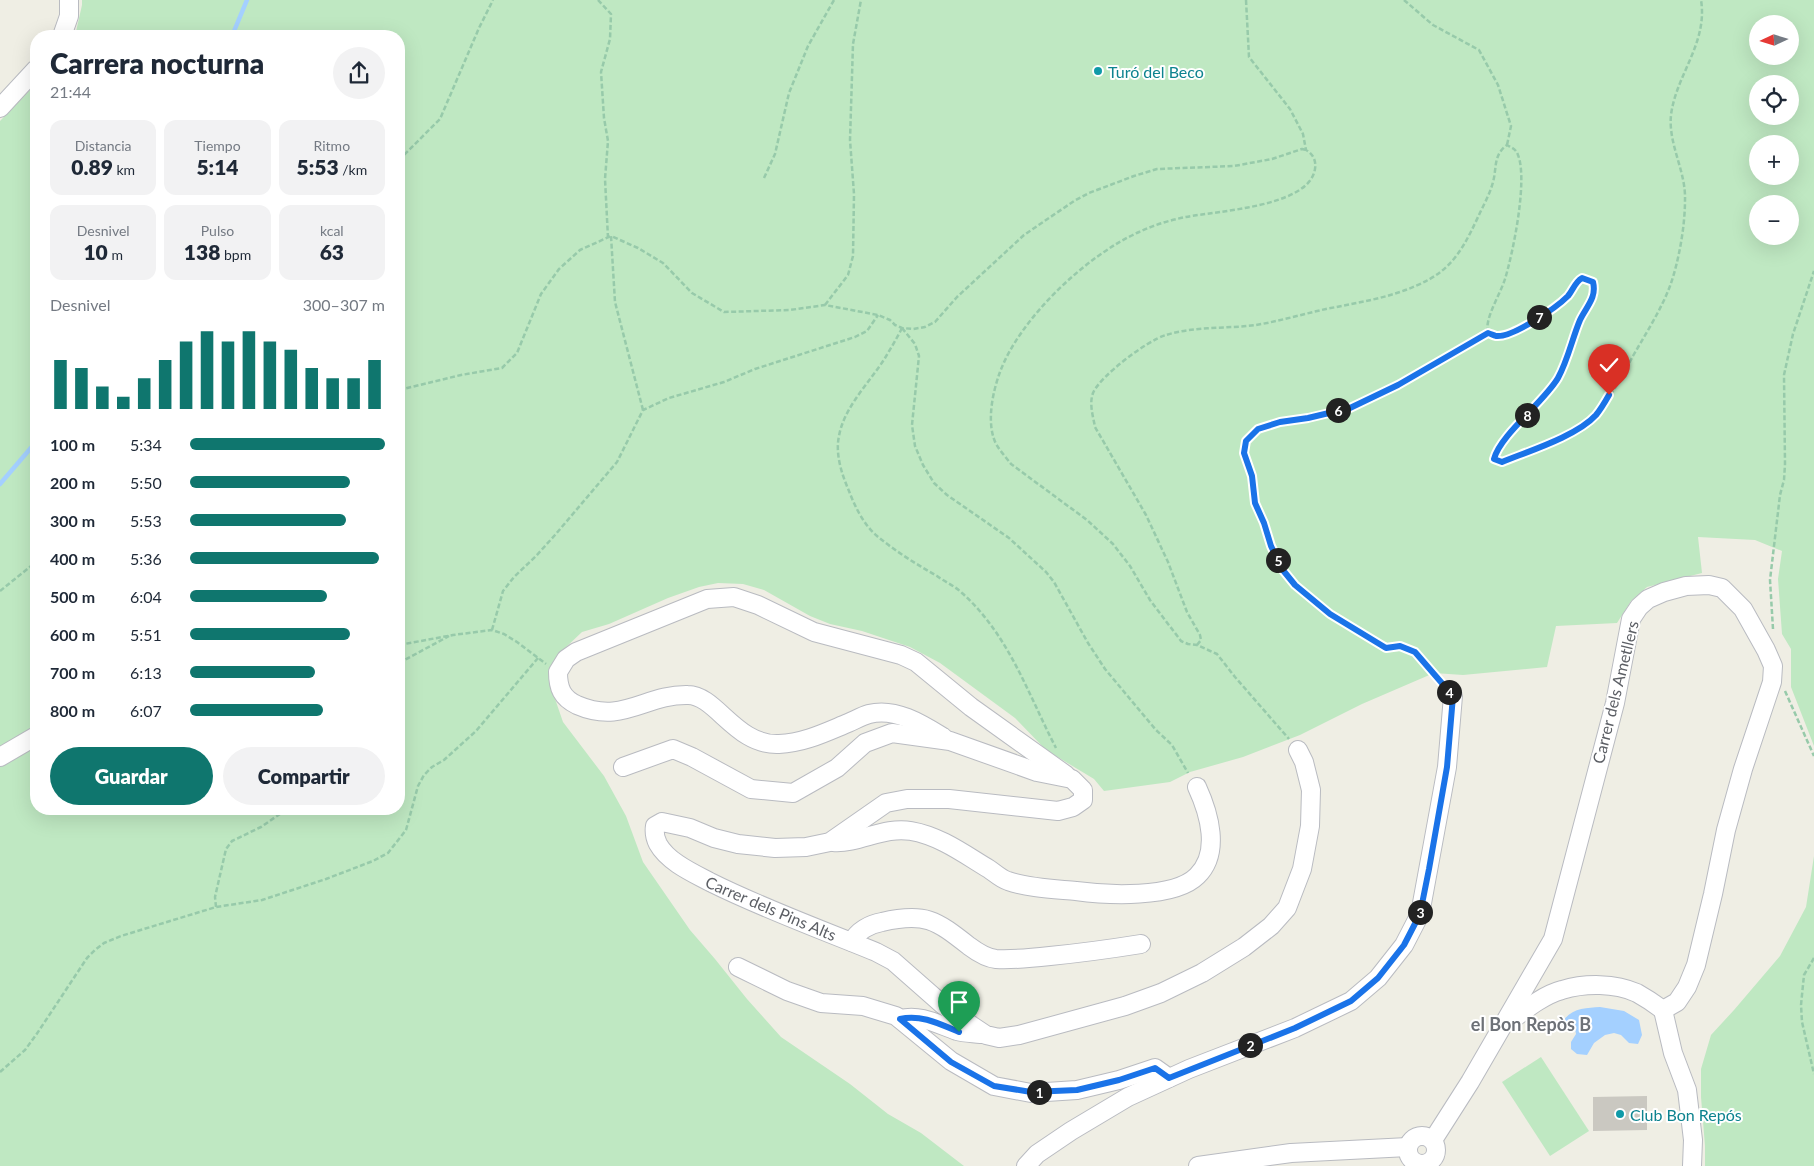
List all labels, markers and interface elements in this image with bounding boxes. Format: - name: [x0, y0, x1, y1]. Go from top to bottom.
- north arrow: [1749, 15, 1799, 65]
- map controls: [1749, 15, 1799, 245]
- text: Carrera nocturna: [50, 46, 264, 80]
- button: share: [333, 47, 385, 99]
- place label: Turó del Beco: [1108, 62, 1204, 81]
- marker: Turó del Beco: [1092, 65, 1104, 77]
- button: locate: [1749, 75, 1799, 125]
- text: 21:44: [50, 82, 91, 101]
- button: +: [1749, 135, 1799, 185]
- text: Distancia: [75, 137, 132, 154]
- text: Tiempo: [194, 137, 241, 154]
- text: Ritmo: [314, 137, 350, 154]
- text: 0.89: [71, 154, 113, 179]
- text: 5:14: [196, 154, 239, 179]
- text: 5:53: [297, 154, 339, 179]
- text: km: [113, 161, 135, 178]
- text: /km: [339, 161, 367, 178]
- button: −: [1749, 195, 1799, 245]
- text: Desnivel: [77, 222, 130, 239]
- text: Pulso: [201, 222, 234, 239]
- text: kcal: [320, 222, 344, 239]
- text: 10: [83, 239, 108, 264]
- text: 138: [184, 239, 220, 264]
- text: 63: [320, 239, 344, 264]
- text: m: [108, 246, 123, 263]
- text: bpm: [220, 246, 251, 263]
- text: Desnivel: [50, 295, 110, 314]
- text: 300–307 m: [303, 295, 385, 314]
- pin: 7: [1526, 304, 1552, 330]
- text: 7: [1535, 309, 1544, 326]
- pin: [1588, 344, 1630, 395]
- icon: check: [1595, 351, 1623, 379]
- pin: 6: [1326, 398, 1350, 422]
- text: 6: [1334, 402, 1343, 419]
- pin: 8: [1514, 402, 1540, 428]
- text: 8: [1523, 407, 1532, 424]
- text: 100 m: [50, 435, 95, 454]
- text: 5:34: [130, 435, 162, 454]
- text: 200 m: [50, 473, 95, 492]
- text: 5:50: [130, 473, 162, 492]
- text: 300 m: [50, 511, 95, 530]
- text: 5:53: [130, 511, 162, 530]
- pin: 5: [1266, 548, 1290, 572]
- text: 400 m: [50, 549, 95, 568]
- text: 5:36: [130, 549, 162, 568]
- text: 5: [1274, 552, 1283, 569]
- text: 500 m: [50, 587, 95, 606]
- text: 6:04: [130, 587, 162, 606]
- street label: Carrer dels Ametllers: [1588, 619, 1642, 765]
- text: 600 m: [50, 625, 95, 644]
- text: 5:51: [130, 625, 162, 644]
- text: 700 m: [50, 663, 95, 682]
- text: 6:13: [130, 663, 162, 682]
- pin: 4: [1436, 680, 1462, 704]
- text: 4: [1445, 684, 1454, 701]
- text: 800 m: [50, 701, 95, 720]
- text: 6:07: [130, 701, 162, 720]
- button: Guardar: [50, 747, 213, 805]
- button: Compartir: [223, 747, 385, 805]
- street label: Carrer dels Pins Alts: [703, 872, 839, 944]
- pin: 3: [1408, 900, 1432, 924]
- text: 3: [1416, 904, 1425, 921]
- pin: [938, 981, 980, 1032]
- icon: arrive: [945, 988, 973, 1016]
- district label: el Bon Repòs B: [1471, 1013, 1591, 1035]
- pin: 2: [1238, 1032, 1262, 1058]
- text: 2: [1246, 1037, 1255, 1054]
- pin: 1: [1026, 1080, 1052, 1104]
- text: 1: [1035, 1084, 1044, 1101]
- place label: Club Bon Repós: [1630, 1105, 1742, 1124]
- marker: Club Bon Repós: [1614, 1108, 1626, 1120]

